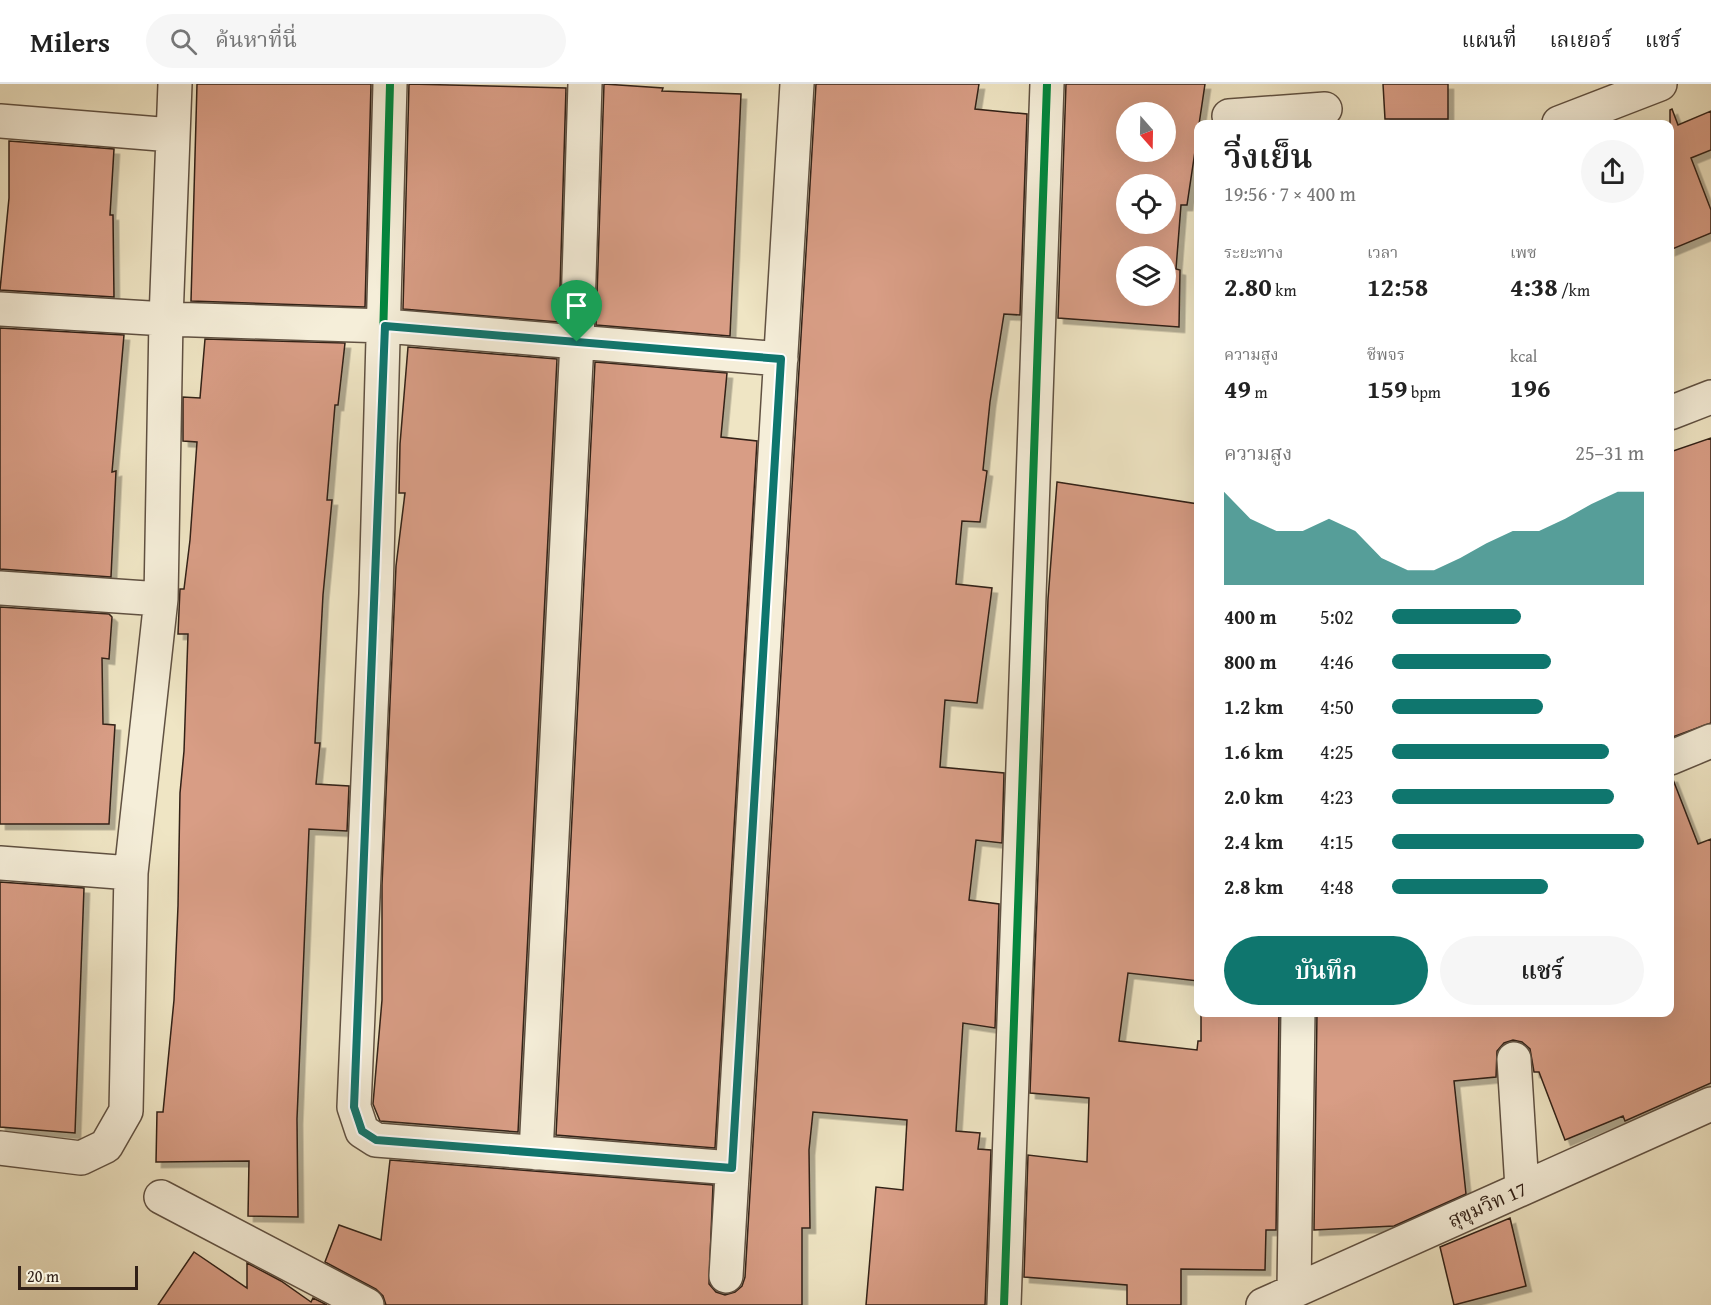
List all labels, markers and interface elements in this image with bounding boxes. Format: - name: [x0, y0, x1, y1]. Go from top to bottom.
- search box: [146, 14, 566, 68]
- text: Milers: [30, 21, 110, 62]
- text: ค้นหาที่นี่: [215, 23, 297, 55]
- text: แผนที่: [1462, 24, 1517, 55]
- text: เลเยอร์: [1550, 24, 1612, 55]
- text: แชร์: [1645, 24, 1681, 55]
- icon: search: [167, 25, 200, 58]
- north arrow: [1116, 102, 1176, 162]
- map controls: [1116, 102, 1176, 306]
- text: วิ่งเย็น: [1224, 132, 1313, 180]
- button: share: [1581, 140, 1644, 203]
- button: locate: [1116, 174, 1176, 234]
- text: 19:56 · 7 × 400 m: [1224, 179, 1356, 208]
- text: ระยะทาง: [1224, 240, 1283, 264]
- text: เวลา: [1367, 240, 1398, 264]
- text: เพซ: [1510, 240, 1537, 264]
- button: layers: [1116, 246, 1176, 306]
- text: 2.80: [1224, 267, 1272, 306]
- text: 12:58: [1367, 267, 1428, 306]
- text: 4:38: [1510, 267, 1558, 306]
- text: km: [1272, 278, 1296, 302]
- text: /km: [1558, 278, 1590, 302]
- pin: [551, 280, 602, 342]
- icon: arrive: [560, 289, 593, 322]
- text: ความสูง: [1224, 342, 1279, 366]
- text: ชีพจร: [1367, 342, 1405, 366]
- text: kcal: [1510, 344, 1537, 368]
- text: 196: [1510, 368, 1550, 407]
- text: 49: [1224, 369, 1251, 408]
- text: 159: [1367, 369, 1407, 408]
- text: m: [1251, 380, 1268, 404]
- text: bpm: [1407, 380, 1441, 404]
- text: ความสูง: [1224, 438, 1292, 467]
- text: 25–31 m: [1575, 438, 1644, 467]
- text: 400 m: [1224, 602, 1277, 631]
- text: 5:02: [1320, 602, 1354, 631]
- text: 800 m: [1224, 647, 1277, 676]
- text: 4:46: [1320, 647, 1354, 676]
- text: 1.2 km: [1224, 692, 1283, 721]
- text: 4:50: [1320, 692, 1354, 721]
- text: 1.6 km: [1224, 737, 1283, 766]
- text: 4:25: [1320, 737, 1354, 766]
- text: 2.0 km: [1224, 782, 1283, 811]
- text: 4:23: [1320, 782, 1354, 811]
- text: 2.4 km: [1224, 827, 1283, 856]
- text: 4:15: [1320, 827, 1354, 856]
- text: 2.8 km: [1224, 872, 1283, 901]
- text: 4:48: [1320, 872, 1354, 901]
- button: บันทึก: [1224, 936, 1428, 1005]
- button: แชร์: [1440, 936, 1644, 1005]
- street label: สุขุมวิท 17: [1443, 1174, 1531, 1234]
- scale bar: [18, 1263, 138, 1290]
- text: 20 m: [27, 1264, 59, 1288]

